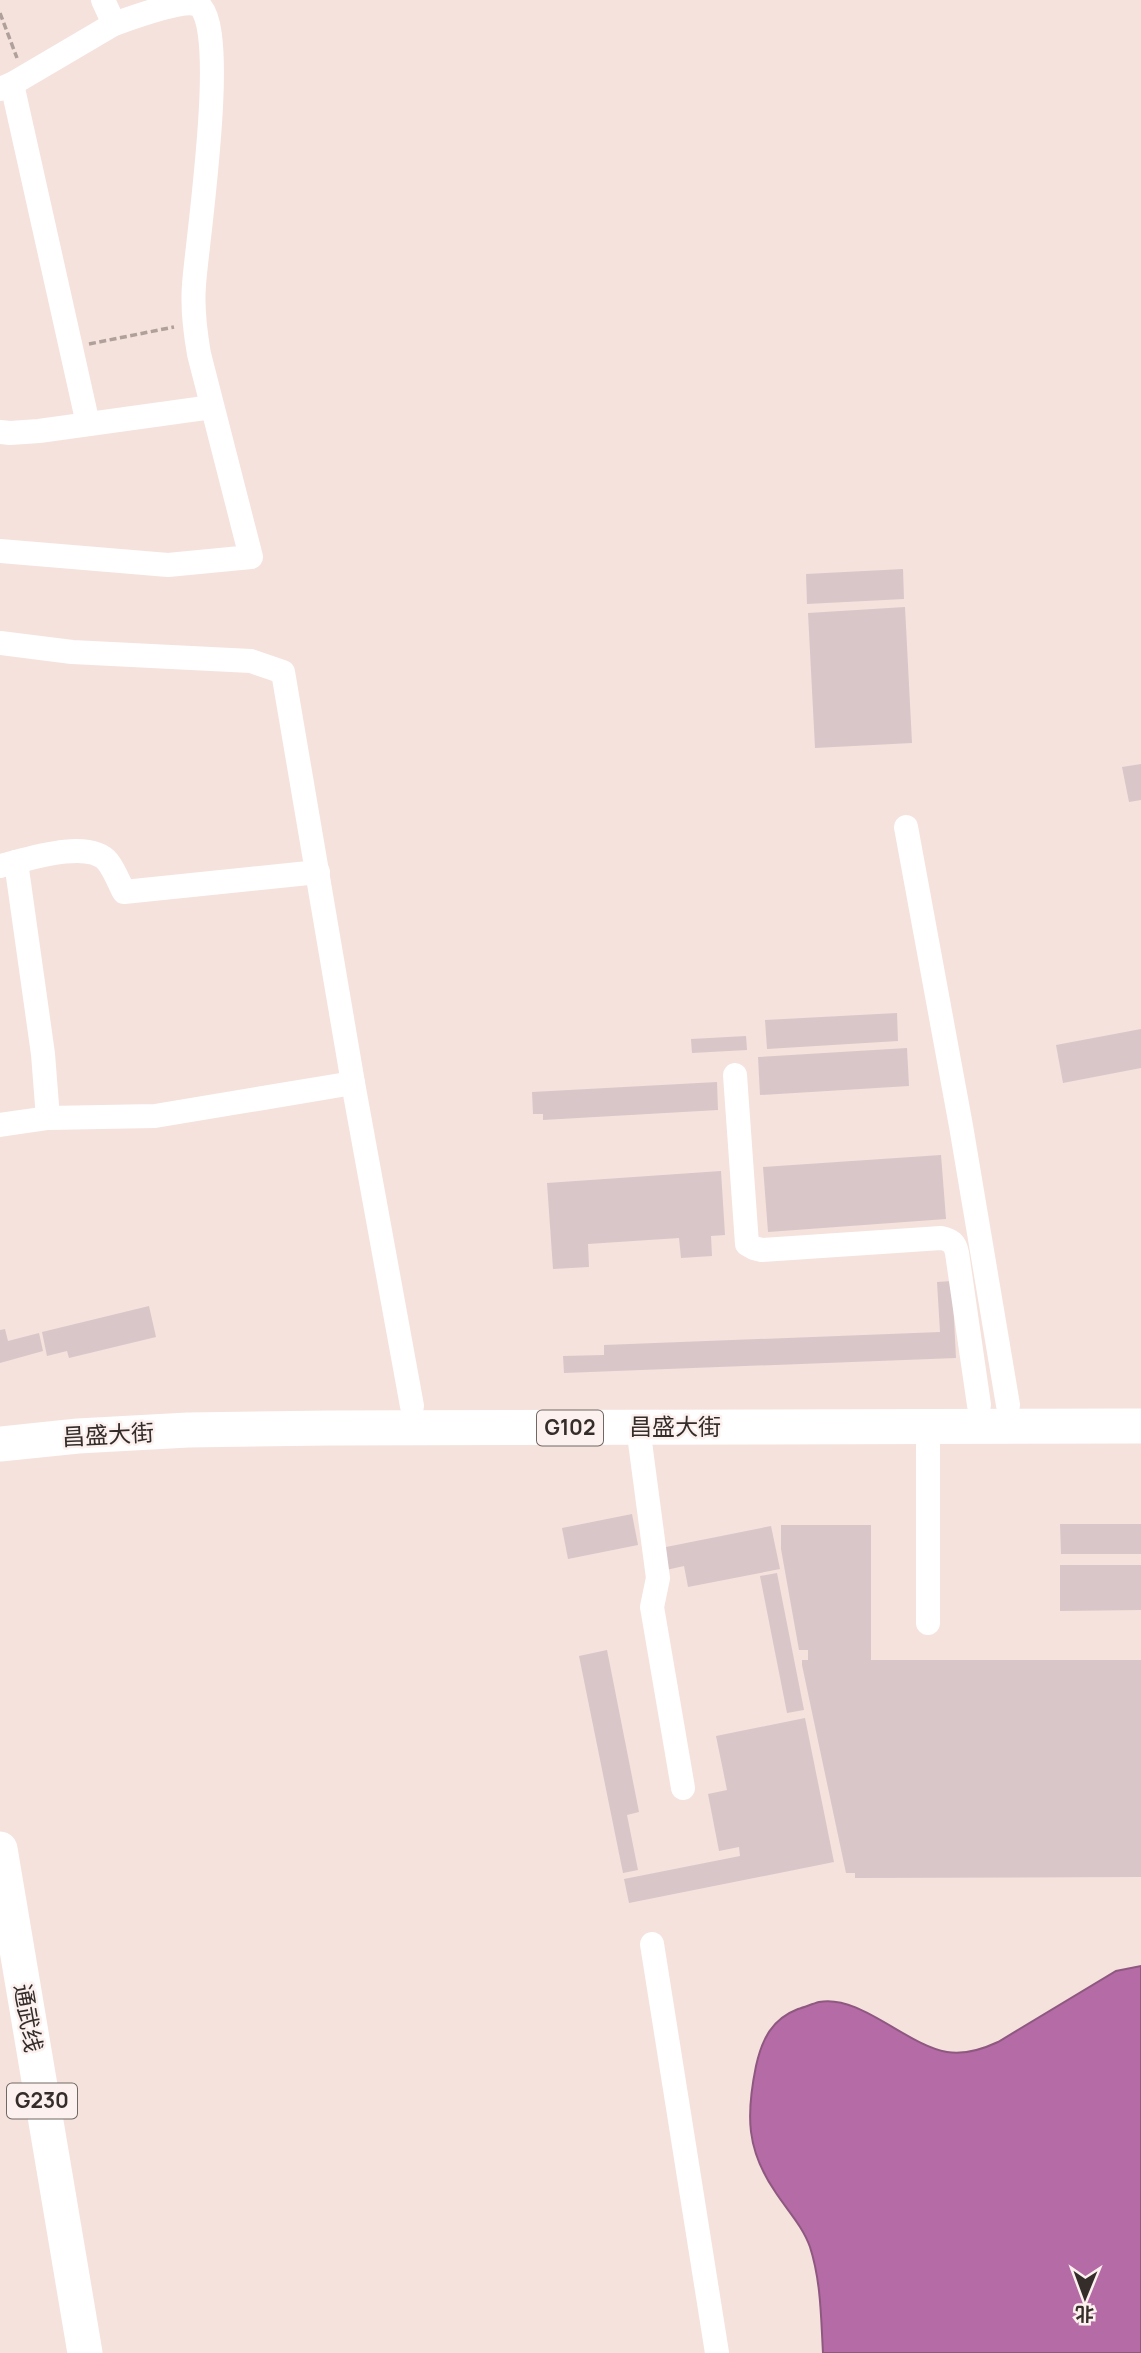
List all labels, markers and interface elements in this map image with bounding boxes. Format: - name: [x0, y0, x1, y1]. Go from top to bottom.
- road number: G102: [537, 1410, 603, 1446]
- street label: 昌盛大街: [629, 1410, 721, 1442]
- street label: 昌盛大街: [61, 1416, 155, 1452]
- street label: 通武线: [7, 1981, 51, 2055]
- road number: G230: [7, 2084, 77, 2118]
- north arrow: [1050, 2262, 1120, 2332]
- text: 北: [1075, 2301, 1094, 2327]

